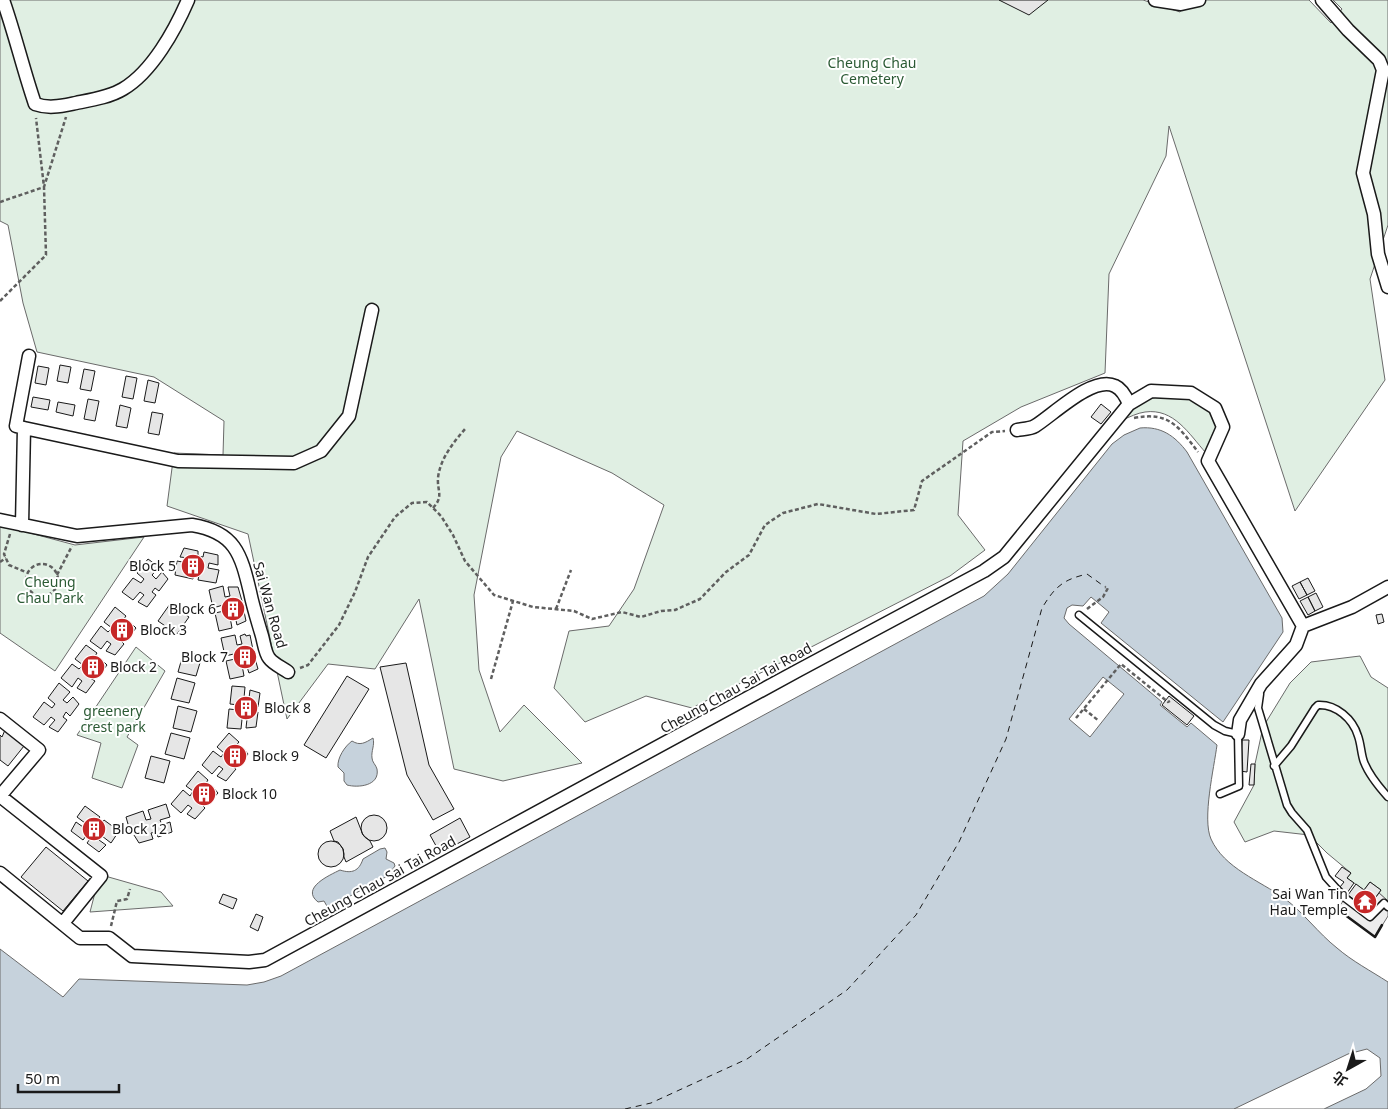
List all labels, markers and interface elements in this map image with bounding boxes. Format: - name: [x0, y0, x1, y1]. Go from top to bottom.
- park label: Cheung Chau Cemetery: [828, 53, 916, 88]
- building icon: Block 5: [180, 553, 206, 579]
- place label: Block 5: [129, 556, 176, 575]
- street label: Sai Wan Road: [249, 559, 292, 650]
- park label: Cheung Chau Park: [16, 572, 84, 607]
- building icon: Block 6: [220, 596, 246, 622]
- place label: Block 6: [169, 599, 216, 618]
- building icon: Block 3: [109, 617, 135, 643]
- place label: Block 3: [140, 620, 187, 639]
- street label: Cheung Chau Sai Tai Road: [656, 638, 815, 737]
- building icon: Block 7: [232, 644, 258, 670]
- place label: Block 7: [181, 647, 228, 666]
- building icon: Block 2: [80, 654, 106, 680]
- place label: Block 2: [110, 657, 157, 676]
- building icon: Block 8: [233, 695, 259, 721]
- place label: Block 8: [264, 698, 311, 717]
- park label: greenery crest park: [80, 701, 146, 736]
- building icon: Block 9: [222, 743, 248, 769]
- place label: Block 9: [252, 746, 299, 765]
- building icon: Block 10: [191, 781, 217, 807]
- place label: Block 10: [222, 784, 277, 803]
- building icon: Block 12: [81, 816, 107, 842]
- place label: Block 12: [112, 819, 167, 838]
- street label: Cheung Chau Sai Tai Road: [300, 831, 459, 930]
- place label: Sai Wan Tin Hau Temple: [1270, 884, 1348, 919]
- temple icon: Sai Wan Tin Hau Temple: [1352, 889, 1378, 915]
- north arrow: [1323, 1044, 1373, 1094]
- scale bar: [18, 1062, 119, 1094]
- text: 50 m: [25, 1068, 60, 1088]
- text: 北: [1328, 1068, 1351, 1091]

